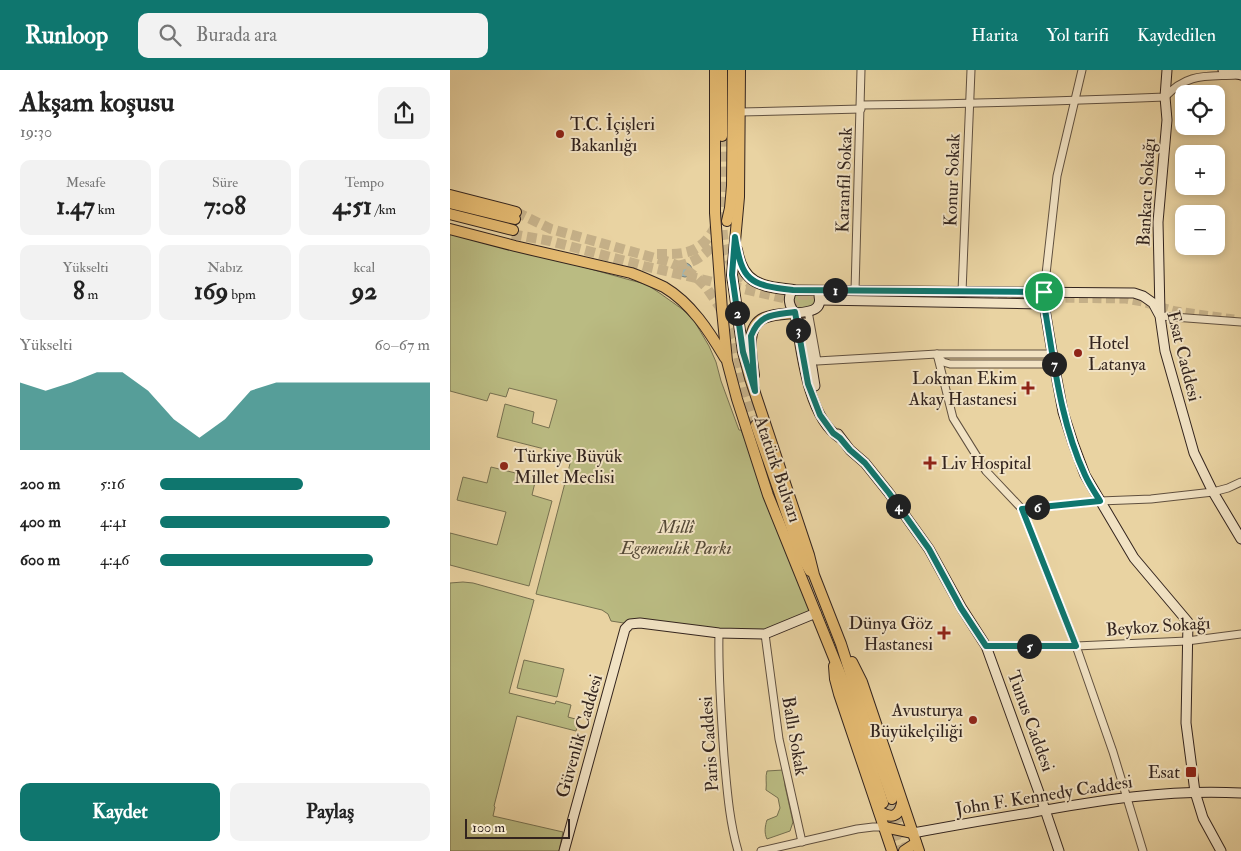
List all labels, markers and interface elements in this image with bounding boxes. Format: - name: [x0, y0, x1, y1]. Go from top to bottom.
- search box: [138, 13, 488, 58]
- text: Runloop: [25, 20, 108, 51]
- icon: search: [156, 21, 184, 49]
- text: Burada ara: [196, 23, 277, 47]
- text: Harita: [971, 24, 1018, 47]
- text: Yol tarifi: [1046, 24, 1109, 47]
- text: Kaydedilen: [1137, 24, 1216, 47]
- text: Akşam koşusu: [20, 85, 174, 120]
- map controls: [1175, 85, 1225, 255]
- button: locate: [1175, 85, 1225, 135]
- button: share: [378, 87, 430, 139]
- place label: T.C. İçişleri Bakanlığı: [570, 113, 655, 157]
- text: 19:30: [20, 122, 52, 142]
- street label: Karanfil Sokak: [831, 127, 858, 233]
- marker: T.C. İçişleri Bakanlığı: [554, 128, 566, 140]
- street label: Konur Sokak: [939, 133, 966, 227]
- street label: Bankacı Sokağı: [1132, 137, 1161, 247]
- button: +: [1175, 145, 1225, 195]
- text: Mesafe: [66, 174, 106, 191]
- text: Süre: [212, 174, 238, 191]
- text: Tempo: [345, 174, 384, 191]
- text: 1.47: [56, 191, 95, 222]
- text: 7:08: [204, 191, 246, 222]
- text: 4:51: [332, 191, 372, 222]
- text: km: [95, 201, 115, 218]
- text: /km: [372, 201, 396, 218]
- button: −: [1175, 205, 1225, 255]
- text: Yükselti: [63, 259, 109, 276]
- text: Nabız: [207, 259, 243, 276]
- text: kcal: [354, 259, 375, 276]
- pin: [1023, 271, 1065, 313]
- text: 8: [73, 276, 85, 307]
- text: 169: [194, 276, 228, 307]
- text: 92: [352, 276, 377, 307]
- pin: 1: [822, 278, 848, 302]
- icon: arrive: [1030, 278, 1058, 306]
- text: 1: [833, 282, 838, 299]
- text: m: [85, 286, 98, 303]
- text: bpm: [228, 286, 256, 303]
- pin: 2: [724, 300, 750, 326]
- text: 2: [734, 305, 741, 322]
- street label: Esat Caddesi: [1161, 308, 1206, 404]
- pin: 3: [786, 318, 810, 342]
- text: 3: [796, 322, 801, 339]
- place label: Hotel Latanya: [1088, 332, 1147, 376]
- text: Yükselti: [20, 335, 72, 355]
- text: 60–67 m: [374, 335, 430, 355]
- marker: Hotel Latanya: [1072, 347, 1084, 359]
- pin: 7: [1042, 352, 1066, 376]
- text: 7: [1051, 356, 1058, 373]
- place label: Lokman Ekim Akay Hastanesi: [908, 367, 1017, 411]
- marker: Lokman Ekim Akay Hastanesi: [1021, 381, 1035, 395]
- street label: Atatürk Bulvarı: [748, 412, 807, 526]
- place label: Türkiye Büyük Millet Meclisi: [514, 445, 623, 489]
- place label: Liv Hospital: [941, 452, 1032, 475]
- marker: Liv Hospital: [923, 456, 937, 470]
- marker: Türkiye Büyük Millet Meclisi: [498, 460, 510, 472]
- text: 200 m: [20, 474, 60, 494]
- text: 5:16: [100, 474, 125, 494]
- pin: 4: [886, 494, 910, 518]
- pin: 6: [1024, 494, 1050, 520]
- text: 4: [895, 498, 902, 515]
- text: 6: [1034, 499, 1041, 516]
- text: 400 m: [20, 512, 61, 532]
- text: 4:41: [100, 512, 127, 532]
- park label: Millî Egemenlik Parkı: [619, 516, 732, 560]
- text: 600 m: [20, 550, 60, 570]
- text: 4:46: [100, 550, 129, 570]
- street label: Beykoz Sokağı: [1105, 611, 1211, 642]
- place label: Dünya Göz Hastanesi: [848, 612, 933, 656]
- marker: Dünya Göz Hastanesi: [937, 626, 951, 640]
- pin: 5: [1016, 634, 1042, 658]
- text: 5: [1026, 638, 1033, 655]
- street label: Tunus Caddesi: [1002, 667, 1060, 775]
- street label: Güvenlik Caddesi: [551, 672, 608, 801]
- street label: Paris Caddesi: [695, 695, 724, 792]
- street label: Ballı Sokak: [776, 695, 813, 778]
- place label: Avusturya Büyükelçiliği: [869, 699, 964, 743]
- marker: Avusturya Büyükelçiliği: [967, 714, 979, 726]
- place label: Esat: [1148, 761, 1180, 784]
- marker: Esat: [1184, 765, 1198, 779]
- street label: John F. Kennedy Caddesi: [953, 770, 1134, 821]
- button: Kaydet: [20, 783, 220, 841]
- button: Paylaş: [230, 783, 430, 841]
- scale bar: [465, 816, 570, 839]
- text: 100 m: [472, 819, 505, 836]

